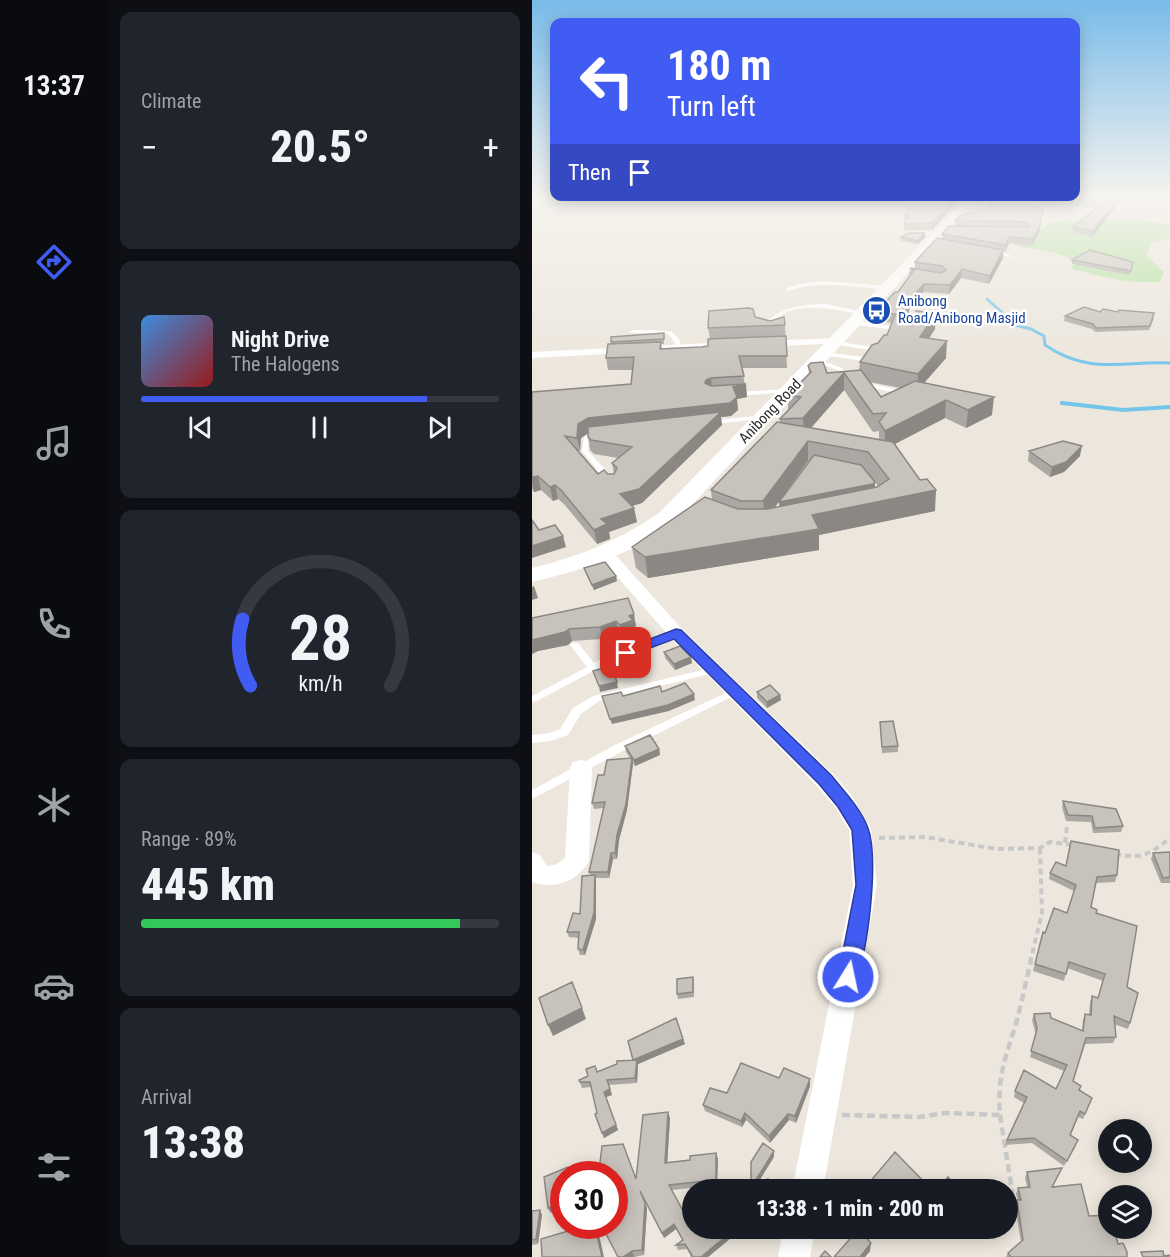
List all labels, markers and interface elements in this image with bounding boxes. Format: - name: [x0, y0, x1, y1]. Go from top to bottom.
- text: 180 m: [667, 41, 772, 90]
- icon: left: [568, 42, 646, 120]
- text: 13:37: [23, 70, 85, 102]
- text: Climate: [141, 89, 201, 113]
- text: Turn left: [667, 91, 756, 123]
- text: 20.5°: [270, 120, 370, 173]
- text: −: [141, 128, 158, 167]
- text: +: [483, 128, 499, 167]
- icon: arrive: [623, 156, 656, 189]
- text: Then: [568, 160, 611, 185]
- icon: directions: [33, 241, 75, 283]
- place label: Anibong Road/Anibong Masjid: [898, 292, 1026, 327]
- bus stop icon: Anibong Road/Anibong Masjid: [861, 294, 893, 326]
- text: Night Drive: [231, 327, 329, 352]
- text: The Halogens: [231, 352, 340, 376]
- street label: Anibong Road: [735, 375, 805, 447]
- icon: previous: [184, 411, 217, 444]
- icon: pause: [303, 411, 336, 444]
- icon: next: [423, 411, 456, 444]
- icon: music: [33, 422, 75, 464]
- text: 28: [288, 602, 352, 675]
- icon: phone: [33, 603, 75, 645]
- pin: [600, 627, 651, 678]
- icon: arrive: [609, 636, 642, 669]
- text: km/h: [298, 671, 342, 696]
- icon: climate: [33, 784, 75, 826]
- text: Range · 89%: [141, 827, 237, 851]
- text: 445 km: [141, 858, 275, 911]
- position arrow: [816, 945, 880, 1009]
- icon: car: [33, 965, 75, 1007]
- text: Arrival: [141, 1085, 192, 1109]
- text: 13:38: [141, 1116, 245, 1169]
- map controls: [1098, 1119, 1152, 1239]
- button: search: [1098, 1119, 1152, 1173]
- icon: filters: [33, 1146, 75, 1188]
- speed limit sign: 30: [550, 1161, 628, 1239]
- button: layers: [1098, 1185, 1152, 1239]
- text: 13:38 · 1 min · 200 m: [756, 1196, 944, 1221]

